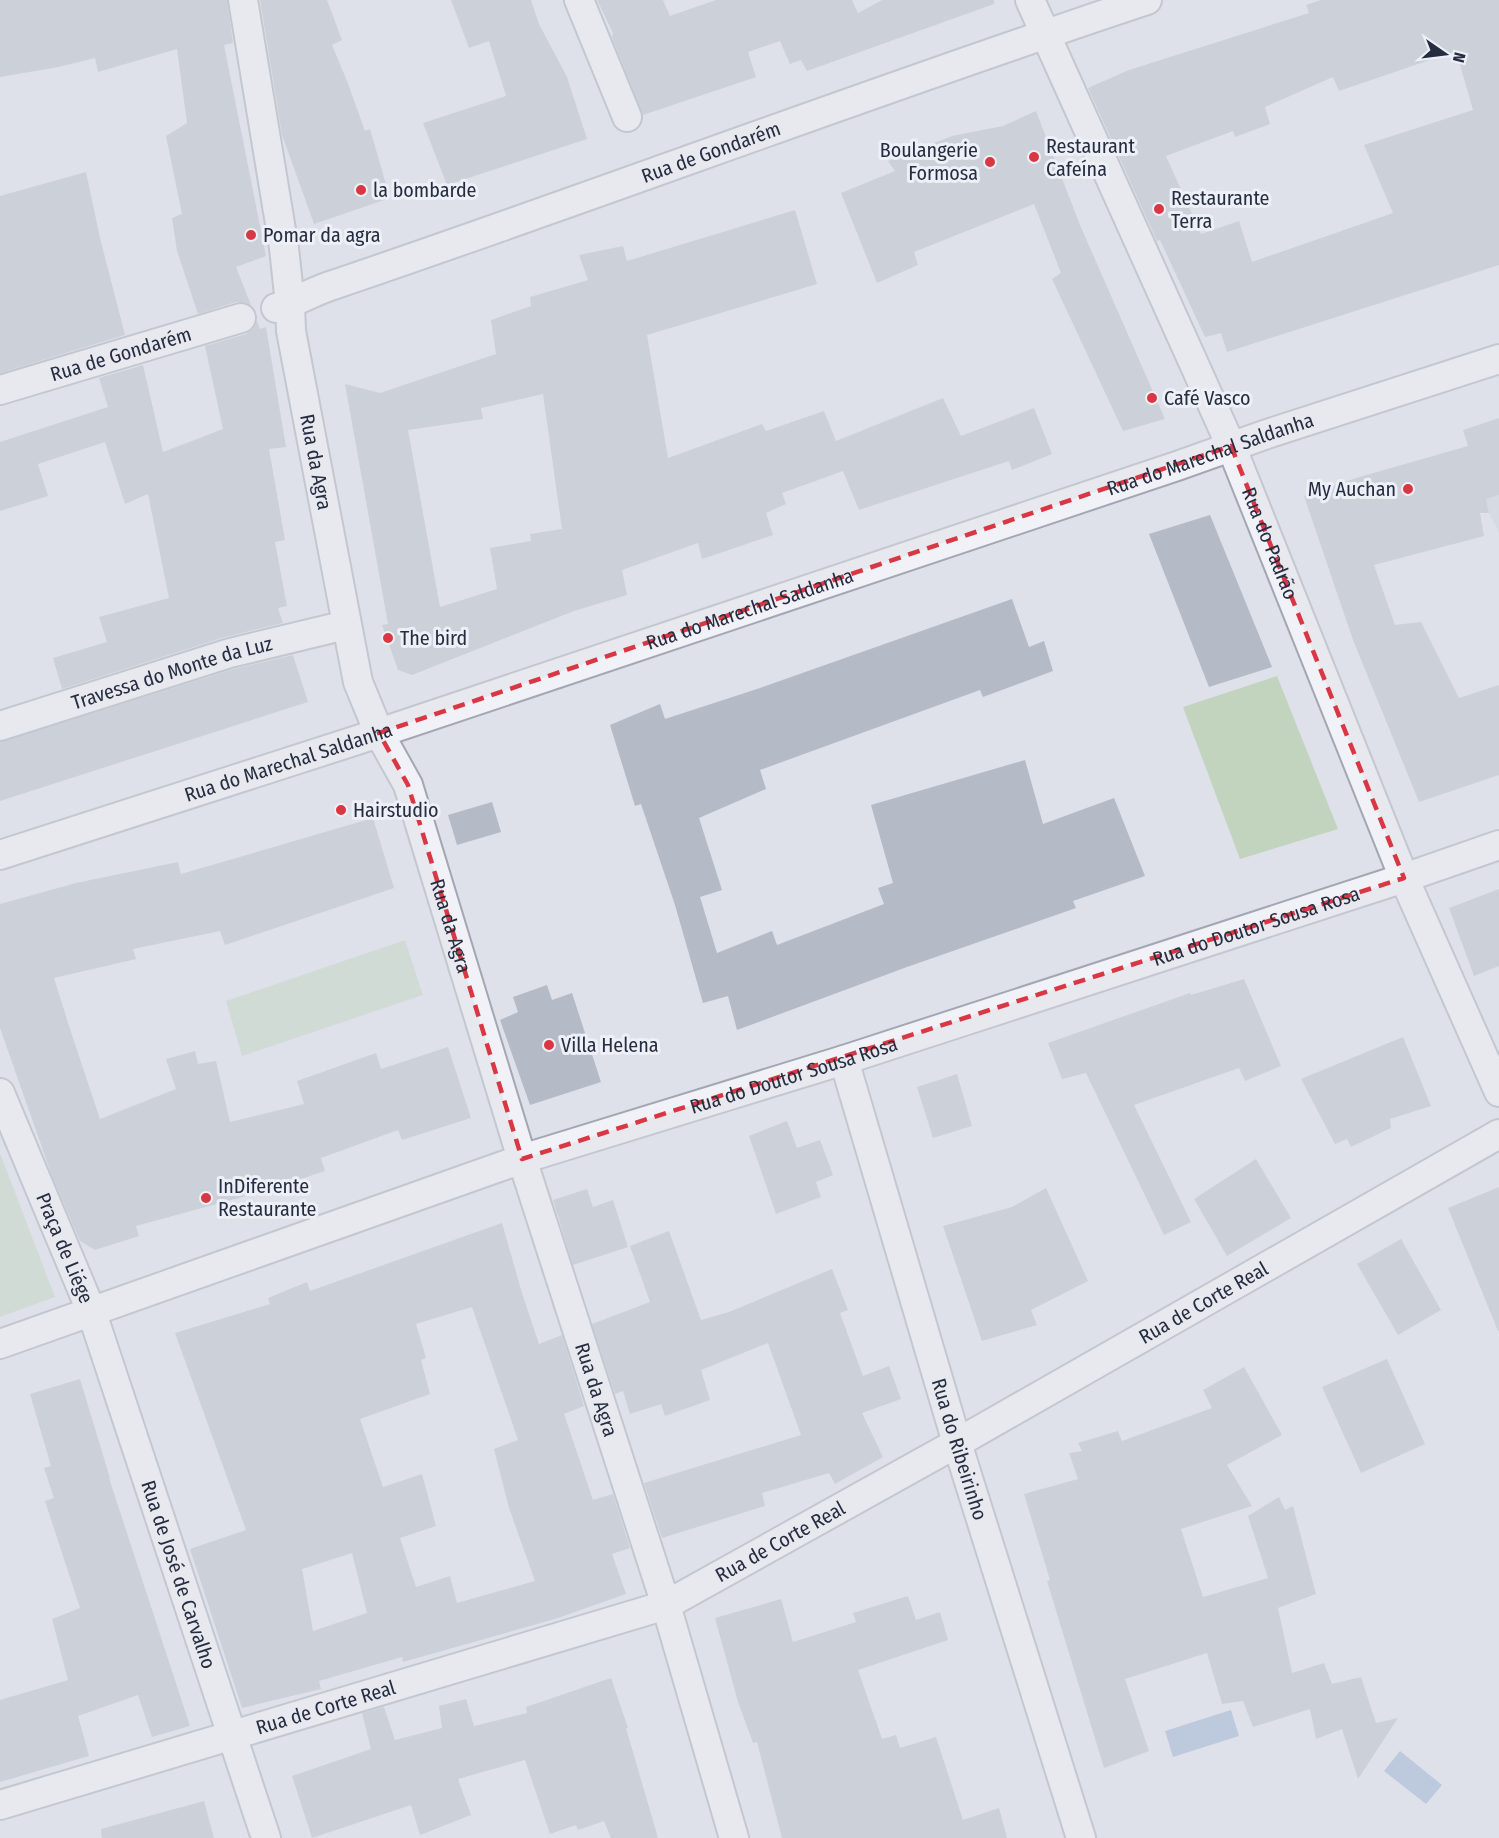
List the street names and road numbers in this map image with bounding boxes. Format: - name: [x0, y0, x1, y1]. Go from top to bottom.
- street label: Rua de Gondarém: [638, 116, 784, 188]
- street label: Rua de Gondarém: [47, 322, 194, 386]
- street label: Rua do Marechal Saldanha: [1104, 408, 1317, 501]
- street label: Rua da Agra: [295, 412, 337, 512]
- street label: Rua do Padrão: [1237, 484, 1303, 603]
- street label: Rua do Marechal Saldanha: [643, 563, 856, 655]
- street label: Travessa do Monte da Luz: [68, 631, 275, 715]
- street label: Rua do Marechal Saldanha: [181, 717, 396, 807]
- street label: Rua da Agra: [425, 876, 477, 976]
- street label: Rua do Doutor Sousa Rosa: [1150, 881, 1363, 971]
- street label: Rua do Doutor Sousa Rosa: [687, 1031, 900, 1119]
- street label: Praça de Liége: [31, 1189, 99, 1307]
- street label: Rua de Corte Real: [1135, 1256, 1272, 1349]
- street label: Rua da Agra: [570, 1340, 623, 1440]
- street label: Rua do Ribeirinho: [927, 1375, 992, 1523]
- street label: Rua de José de Carvalho: [136, 1477, 221, 1672]
- street label: Rua de Corte Real: [711, 1496, 849, 1587]
- street label: Rua de Corte Real: [253, 1675, 398, 1739]

